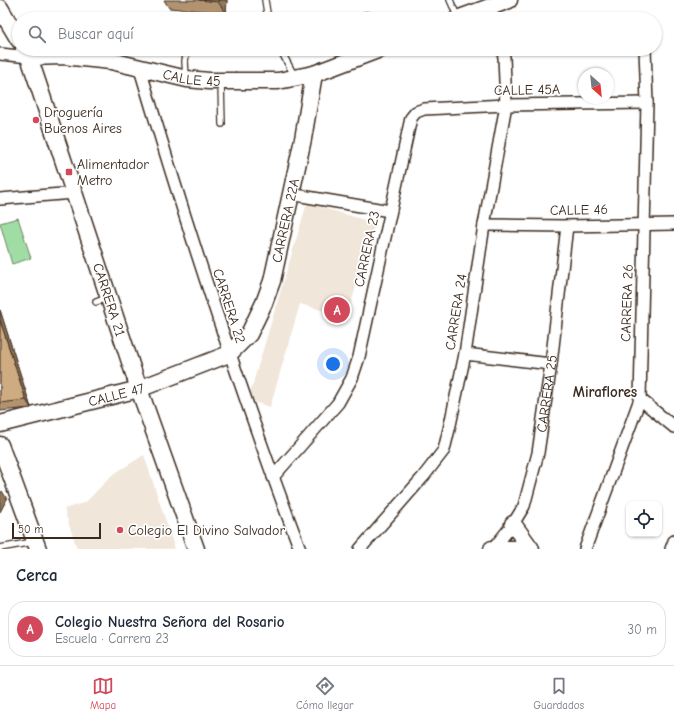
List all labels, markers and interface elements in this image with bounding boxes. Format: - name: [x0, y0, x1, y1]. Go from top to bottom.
- search box: [12, 12, 662, 56]
- icon: search: [26, 23, 48, 45]
- text: Buscar aquí: [58, 25, 134, 43]
- street label: CALLE 45: [161, 65, 221, 90]
- north arrow: [578, 68, 614, 104]
- street label: CALLE 45A: [494, 81, 560, 99]
- place label: Droguería Buenos Aires: [44, 104, 122, 137]
- marker: Droguería Buenos Aires: [31, 115, 41, 125]
- place label: Alimentador Metro: [77, 156, 149, 189]
- marker: Alimentador Metro: [64, 167, 74, 177]
- street label: CARRERA 22A: [268, 177, 303, 264]
- street label: CALLE 46: [550, 201, 608, 219]
- street label: CARRERA 23: [351, 209, 383, 289]
- street label: CARRERA 21: [89, 261, 129, 338]
- street label: CARRERA 26: [617, 264, 637, 342]
- street label: CARRERA 22: [209, 266, 249, 346]
- street label: CARRERA 24: [442, 272, 470, 351]
- pin: A: [324, 295, 350, 325]
- your location: [323, 354, 343, 374]
- street label: CARRERA 25: [533, 354, 560, 433]
- street label: CALLE 47: [87, 379, 147, 410]
- district label: Miraflores: [573, 383, 637, 401]
- map controls: [626, 501, 662, 537]
- button: locate: [626, 501, 662, 537]
- scale bar: [12, 521, 101, 540]
- place label: Colegio El Divino Salvador: [128, 522, 285, 539]
- text: 50 m: [18, 523, 43, 536]
- marker: Colegio El Divino Salvador: [115, 525, 125, 535]
- text: Cerca: [16, 566, 58, 585]
- text: Colegio Nuestra Señora del Rosario: [55, 613, 284, 631]
- text: A: [26, 622, 34, 637]
- text: 30 m: [627, 622, 657, 637]
- text: Escuela · Carrera 23: [55, 631, 169, 646]
- tab: Mapa: [90, 675, 116, 712]
- tab: Cómo llegar: [296, 675, 353, 712]
- tab: Guardados: [533, 675, 584, 712]

